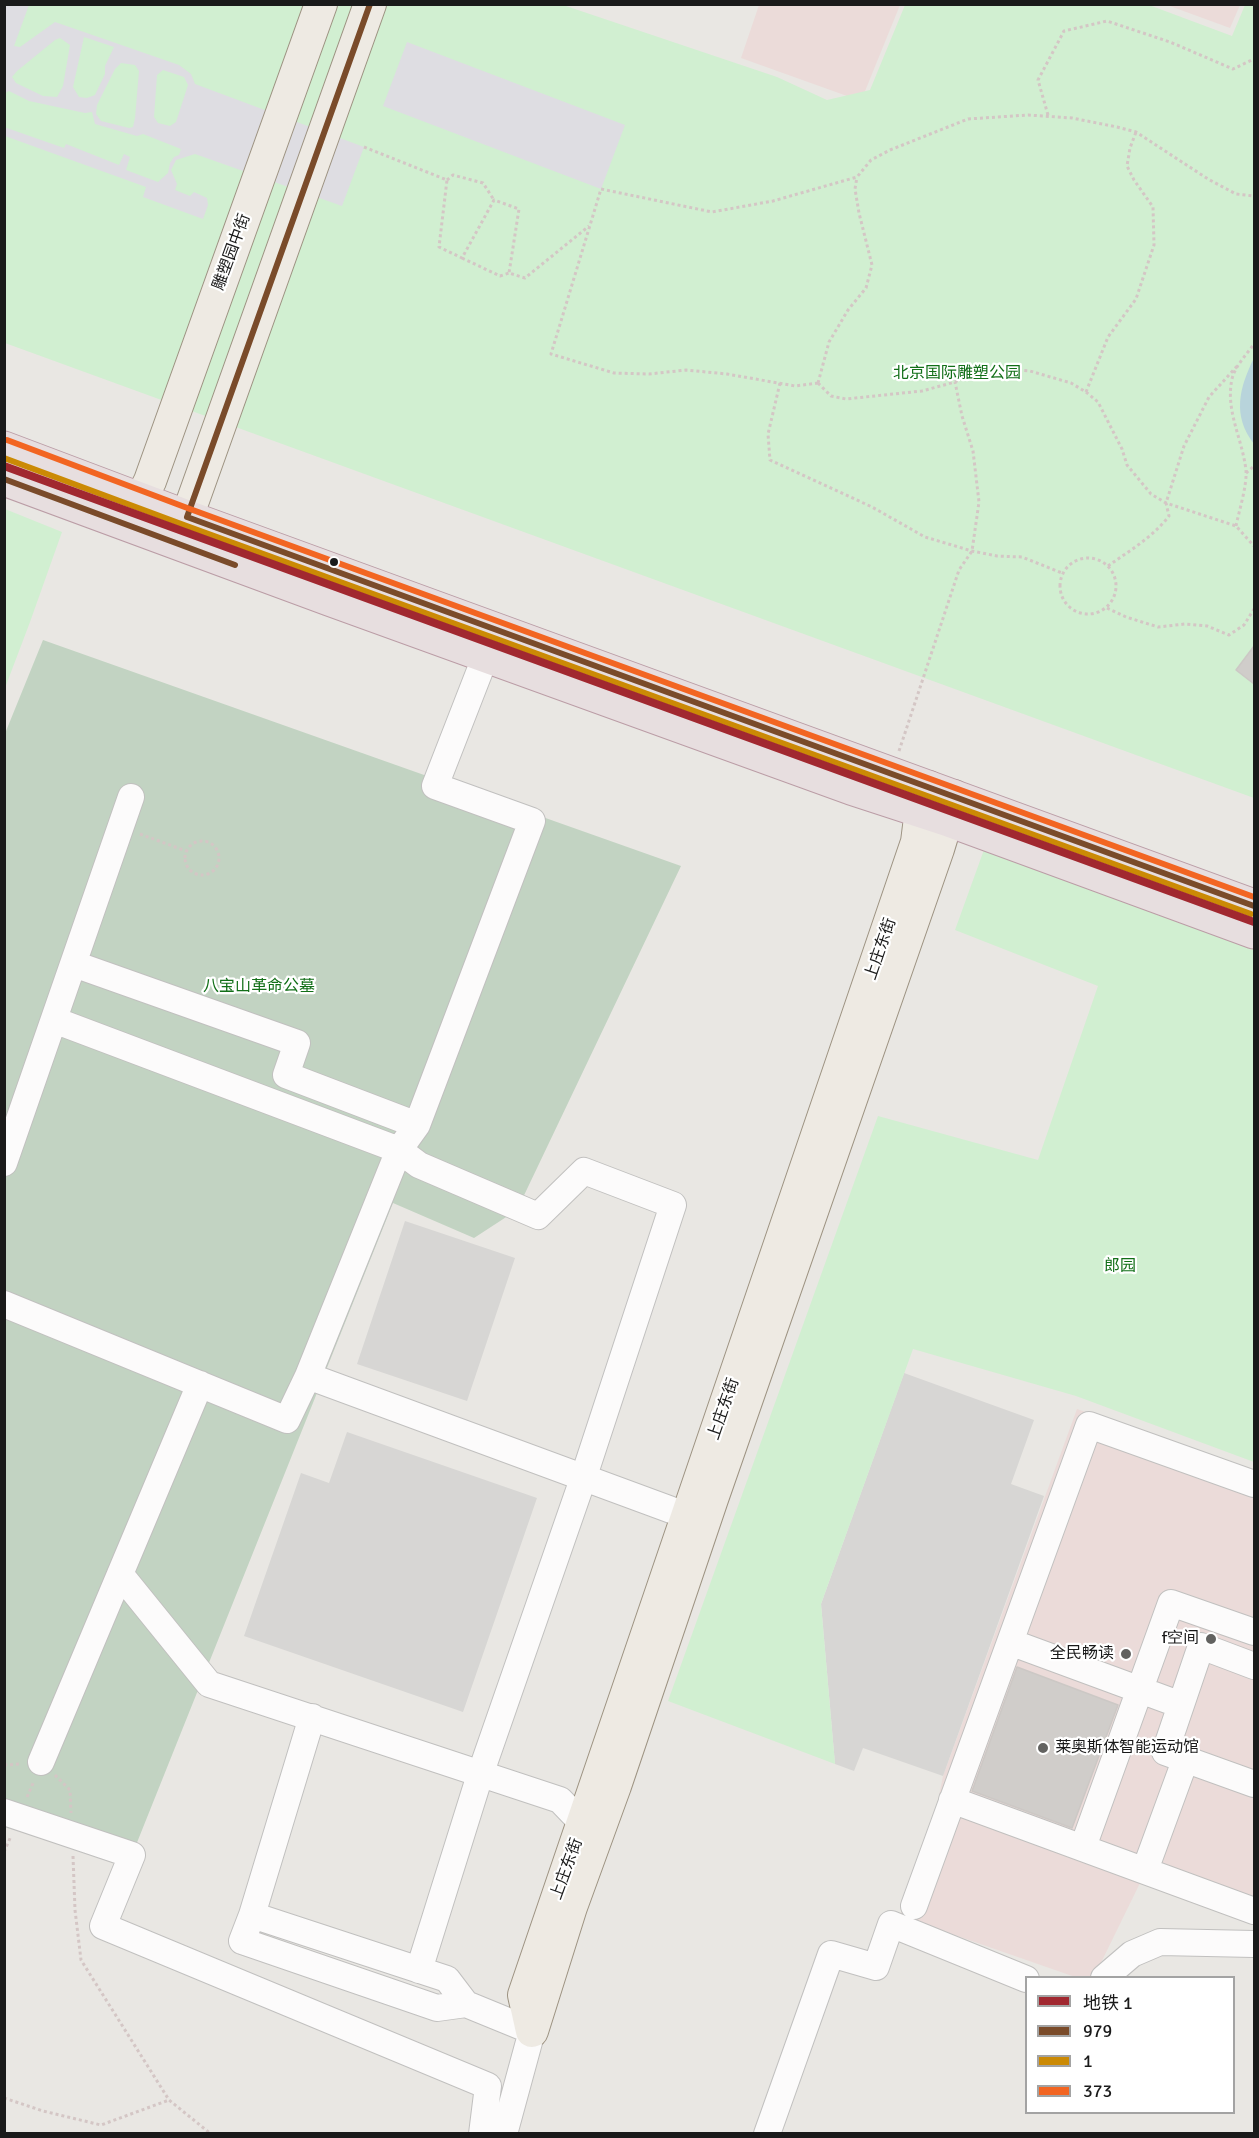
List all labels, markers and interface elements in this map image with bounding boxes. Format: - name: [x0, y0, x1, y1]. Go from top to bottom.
- street label: 雕塑园中街: [209, 211, 255, 293]
- park label: 北京国际雕塑公园: [893, 364, 1021, 384]
- unlabelled marker: [328, 556, 340, 568]
- street label: 上庄东街: [862, 916, 900, 982]
- park label: 八宝山革命公墓: [203, 977, 315, 997]
- park label: 郎园: [1104, 1257, 1136, 1277]
- street label: 上庄东街: [705, 1376, 743, 1442]
- place label: f空间: [1162, 1629, 1199, 1649]
- marker: f空间: [1204, 1632, 1218, 1646]
- place label: 全民畅读: [1050, 1644, 1114, 1664]
- marker: 全民畅读: [1119, 1647, 1133, 1661]
- place label: 莱奥斯体智能运动馆: [1055, 1738, 1199, 1758]
- marker: 莱奥斯体智能运动馆: [1036, 1741, 1050, 1755]
- street label: 上庄东街: [547, 1836, 587, 1902]
- legend: [1025, 1976, 1235, 2114]
- text: 地铁 1: [1083, 1992, 1133, 2014]
- text: 979: [1083, 2020, 1112, 2042]
- text: 1: [1083, 2050, 1093, 2072]
- text: 373: [1083, 2080, 1112, 2102]

